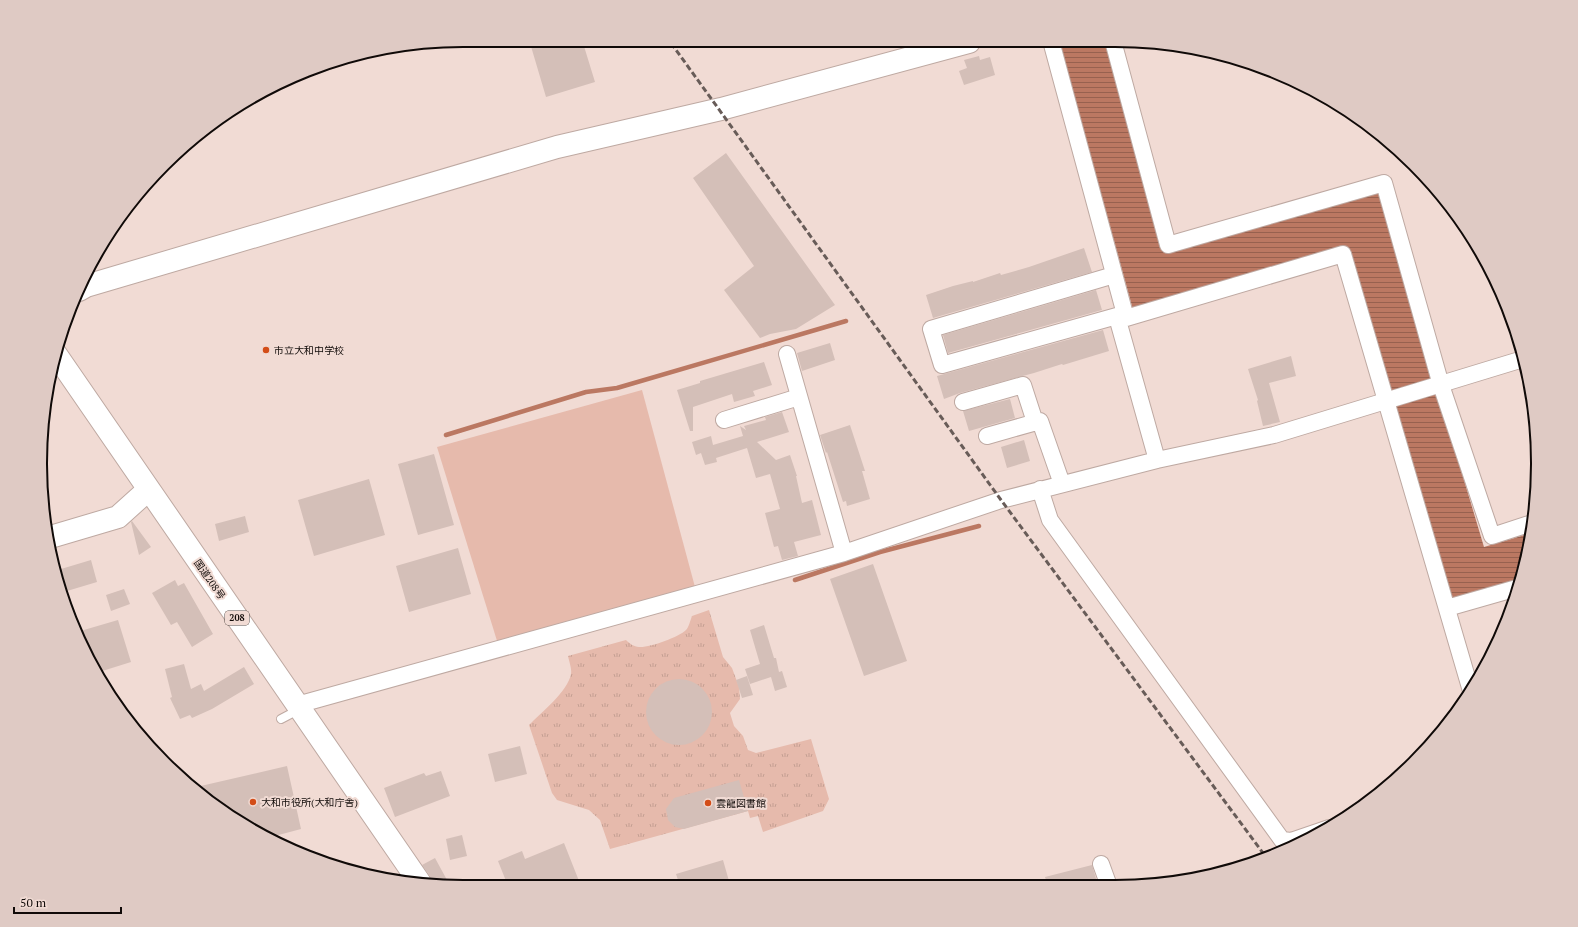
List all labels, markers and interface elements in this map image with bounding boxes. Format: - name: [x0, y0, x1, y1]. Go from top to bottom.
- place label: 市立大和中学校: [274, 344, 344, 357]
- marker: 市立大和中学校: [261, 345, 271, 355]
- street label: 国道208号: [191, 557, 228, 602]
- road number: 208: [225, 611, 249, 625]
- place label: 大和市役所(大和庁舎): [261, 796, 358, 809]
- marker: 大和市役所(大和庁舎): [248, 797, 258, 807]
- place label: 雲龍図書館: [716, 797, 766, 810]
- marker: 雲龍図書館: [703, 798, 713, 808]
- scale bar: [14, 889, 121, 915]
- text: 50 m: [20, 895, 47, 910]

